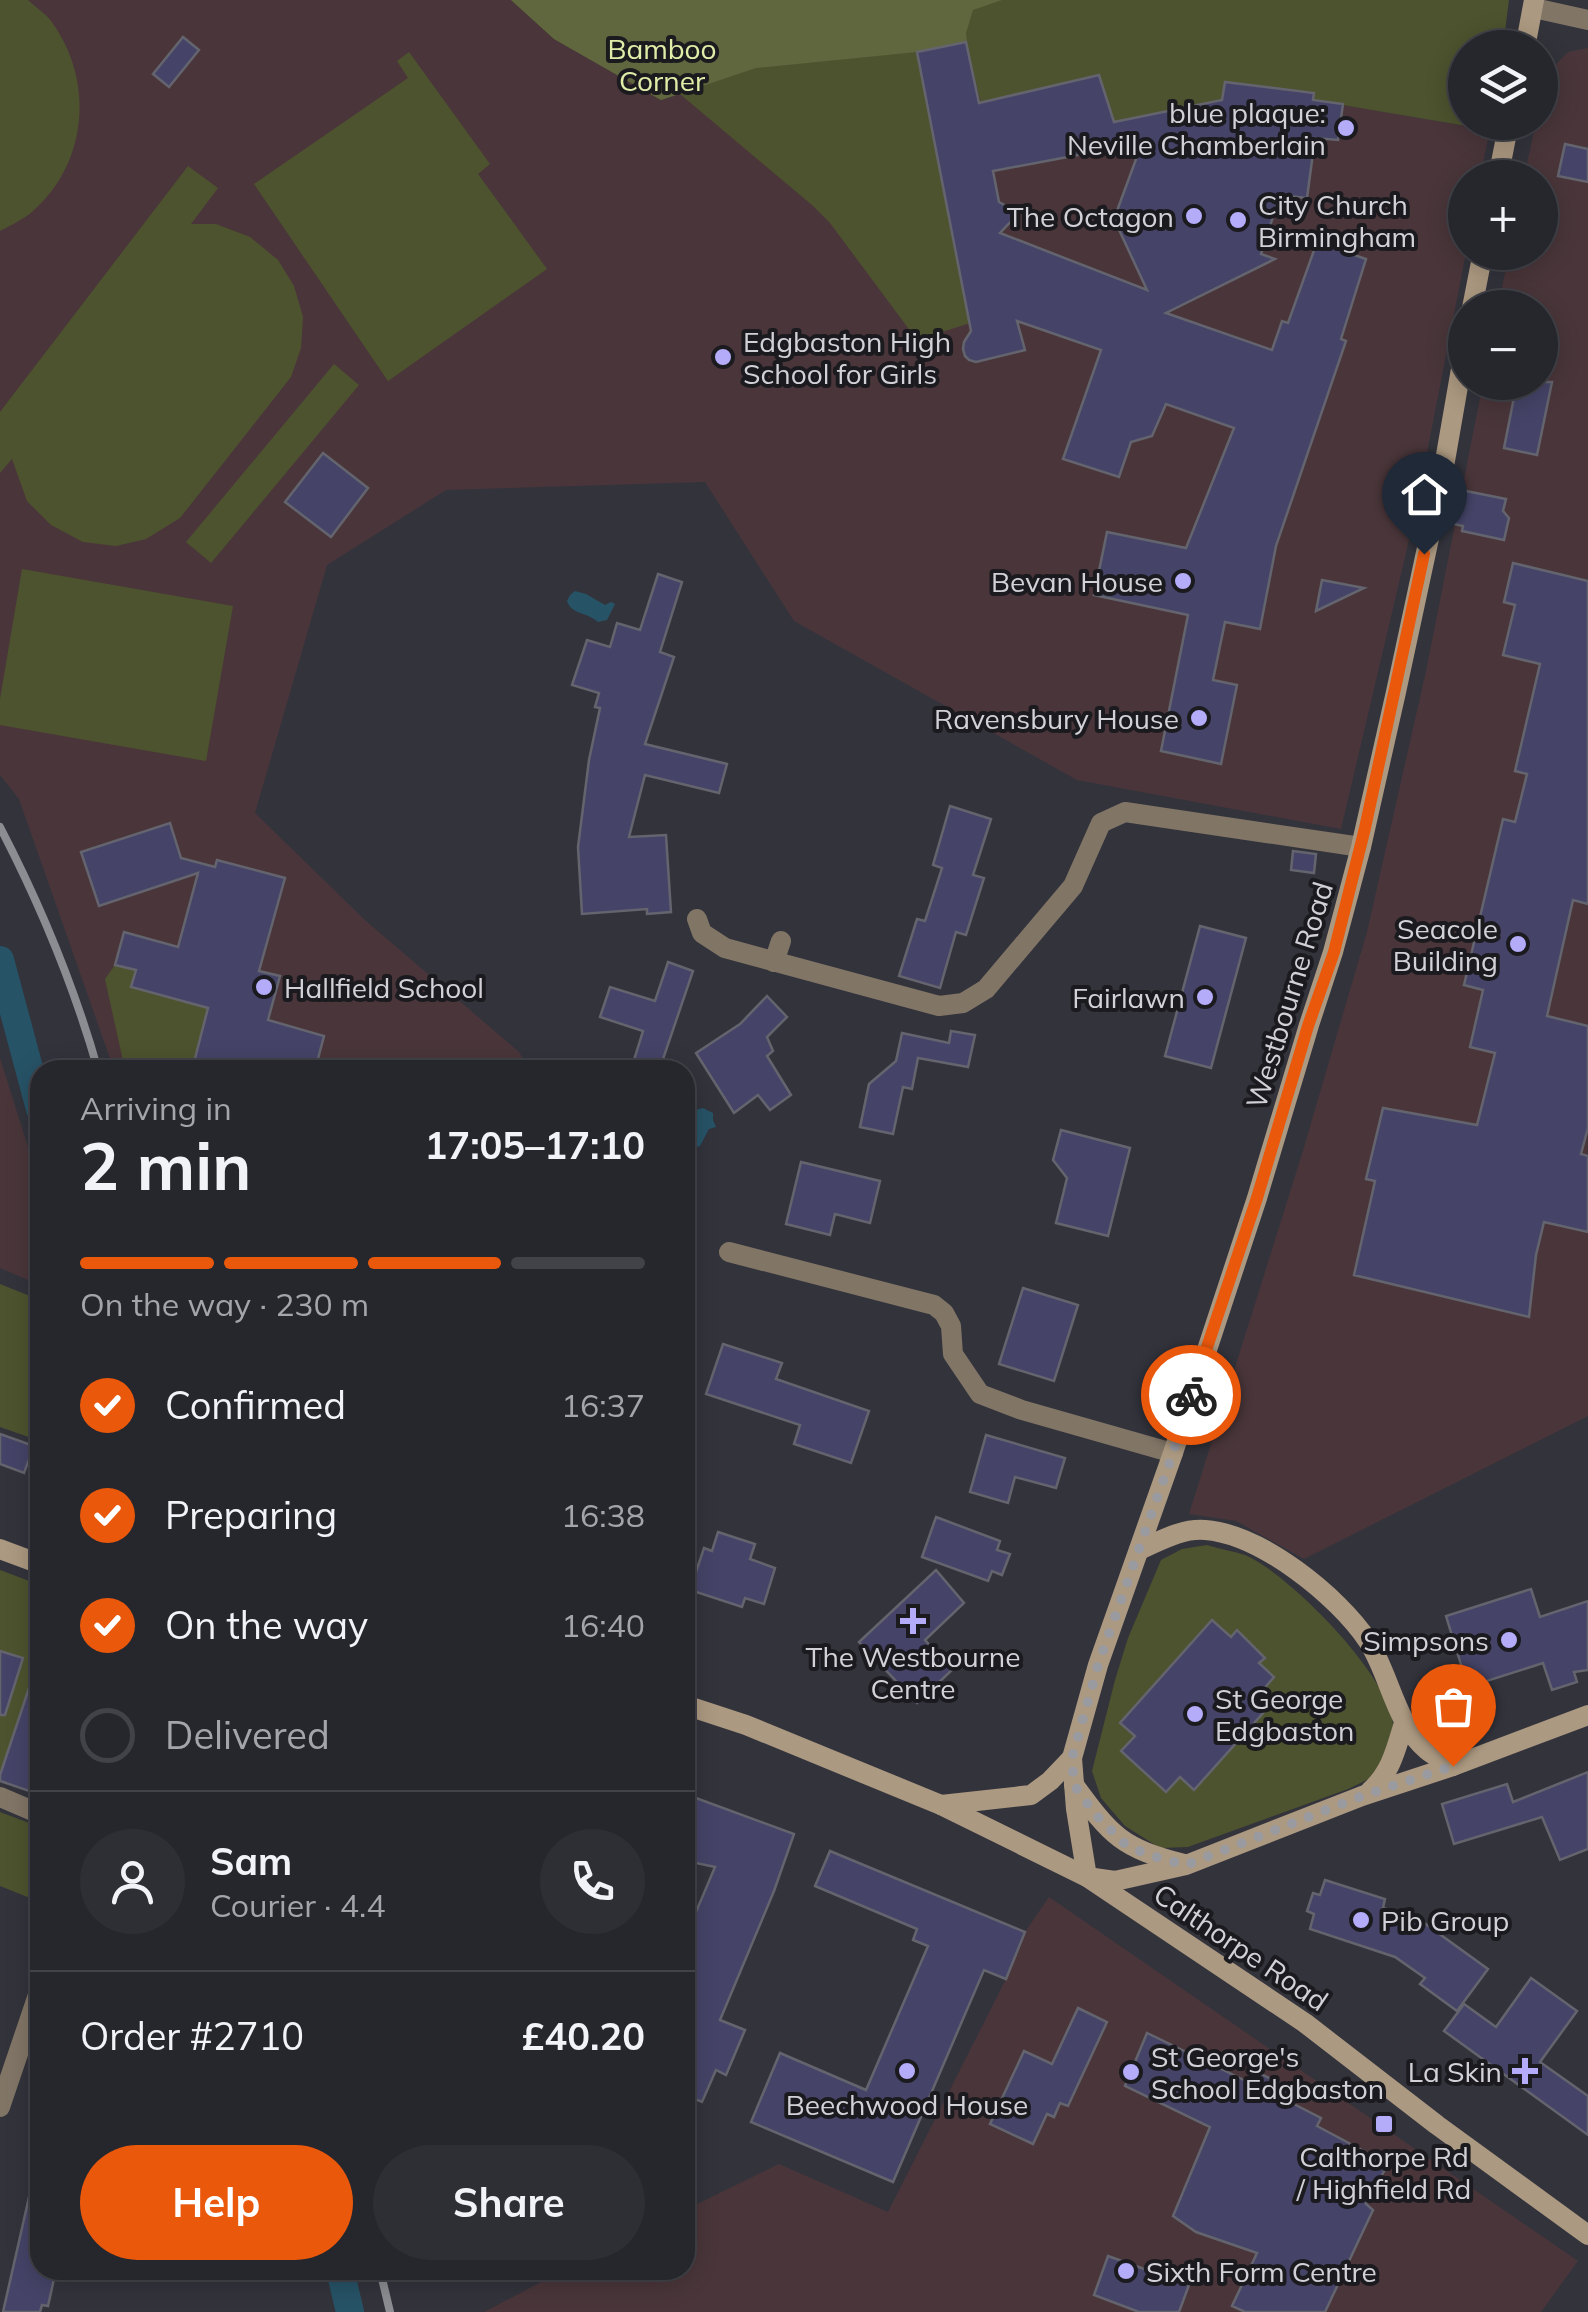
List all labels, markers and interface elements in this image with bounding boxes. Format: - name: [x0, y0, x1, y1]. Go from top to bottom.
- map controls: [1448, 30, 1558, 400]
- button: layers: [1448, 30, 1558, 140]
- park label: Bamboo Corner: [607, 31, 717, 98]
- place label: blue plaque: Neville Chamberlain: [1067, 95, 1326, 162]
- marker: blue plaque: Neville Chamberlain: [1335, 117, 1357, 139]
- button: +: [1448, 160, 1558, 270]
- place label: City Church Birmingham: [1258, 187, 1416, 254]
- place label: The Octagon: [1007, 199, 1174, 234]
- marker: The Octagon: [1183, 205, 1205, 227]
- marker: City Church Birmingham: [1227, 209, 1249, 231]
- button: −: [1448, 290, 1558, 400]
- place label: Edgbaston High School for Girls: [743, 324, 951, 391]
- marker: Edgbaston High School for Girls: [712, 346, 734, 368]
- pin: [1382, 452, 1467, 555]
- icon: home: [1397, 467, 1452, 522]
- place label: Bevan House: [991, 564, 1163, 599]
- marker: Bevan House: [1172, 570, 1194, 592]
- place label: Ravensbury House: [934, 701, 1179, 736]
- marker: Ravensbury House: [1188, 707, 1210, 729]
- street label: Westbourne Road: [1238, 878, 1340, 1112]
- place label: Seacole Building: [1393, 911, 1498, 978]
- marker: Seacole Building: [1507, 933, 1529, 955]
- place label: Hallfield School: [284, 970, 484, 1005]
- marker: Hallfield School: [253, 976, 275, 998]
- place label: Fairlawn: [1072, 980, 1185, 1015]
- marker: Fairlawn: [1194, 986, 1216, 1008]
- text: Arriving in: [80, 1088, 232, 1128]
- text: 17:05–17:10: [425, 1121, 645, 1169]
- text: 2 min: [80, 1125, 251, 1206]
- text: On the way · 230 m: [80, 1284, 369, 1324]
- courier: [1141, 1345, 1241, 1445]
- icon: bike: [1164, 1368, 1219, 1423]
- icon: check: [80, 1378, 135, 1433]
- text: Confirmed: [165, 1381, 346, 1429]
- text: 16:37: [561, 1385, 645, 1425]
- icon: check: [80, 1488, 135, 1543]
- text: Preparing: [165, 1491, 337, 1539]
- text: 16:38: [561, 1495, 645, 1535]
- icon: check: [80, 1598, 135, 1653]
- text: On the way: [165, 1601, 368, 1649]
- text: 16:40: [561, 1605, 645, 1645]
- marker: The Westbourne Centre: [900, 1608, 926, 1634]
- place label: Simpsons: [1363, 1623, 1489, 1658]
- marker: Simpsons: [1498, 1629, 1520, 1651]
- place label: The Westbourne Centre: [806, 1639, 1020, 1706]
- pin: [1411, 1664, 1496, 1767]
- icon: bag: [1426, 1679, 1481, 1734]
- place label: St George Edgbaston: [1215, 1681, 1354, 1748]
- marker: St George Edgbaston: [1184, 1703, 1206, 1725]
- text: Delivered: [165, 1711, 330, 1759]
- button: person: [80, 1829, 185, 1934]
- button: phone: [540, 1829, 645, 1934]
- text: Sam: [210, 1837, 292, 1885]
- street label: Calthorpe Road: [1147, 1876, 1335, 2018]
- text: Courier · 4.4: [210, 1885, 386, 1925]
- place label: Pib Group: [1381, 1903, 1509, 1938]
- marker: Pib Group: [1350, 1909, 1372, 1931]
- text: Order #2710: [80, 2012, 304, 2060]
- text: £40.20: [522, 2012, 645, 2060]
- place label: St George's School Edgbaston: [1151, 2039, 1384, 2106]
- place label: La Skin: [1408, 2054, 1502, 2089]
- marker: La Skin: [1512, 2058, 1538, 2084]
- marker: Beechwood House: [896, 2060, 918, 2082]
- marker: St George's School Edgbaston: [1120, 2061, 1142, 2083]
- place label: Beechwood House: [786, 2087, 1028, 2122]
- marker: Calthorpe Rd / Highfield Rd: [1373, 2113, 1395, 2135]
- place label: Calthorpe Rd / Highfield Rd: [1296, 2139, 1471, 2206]
- button: Help: [80, 2145, 353, 2260]
- button: Share: [373, 2145, 645, 2260]
- place label: Sixth Form Centre: [1146, 2254, 1377, 2289]
- marker: Sixth Form Centre: [1115, 2260, 1137, 2282]

